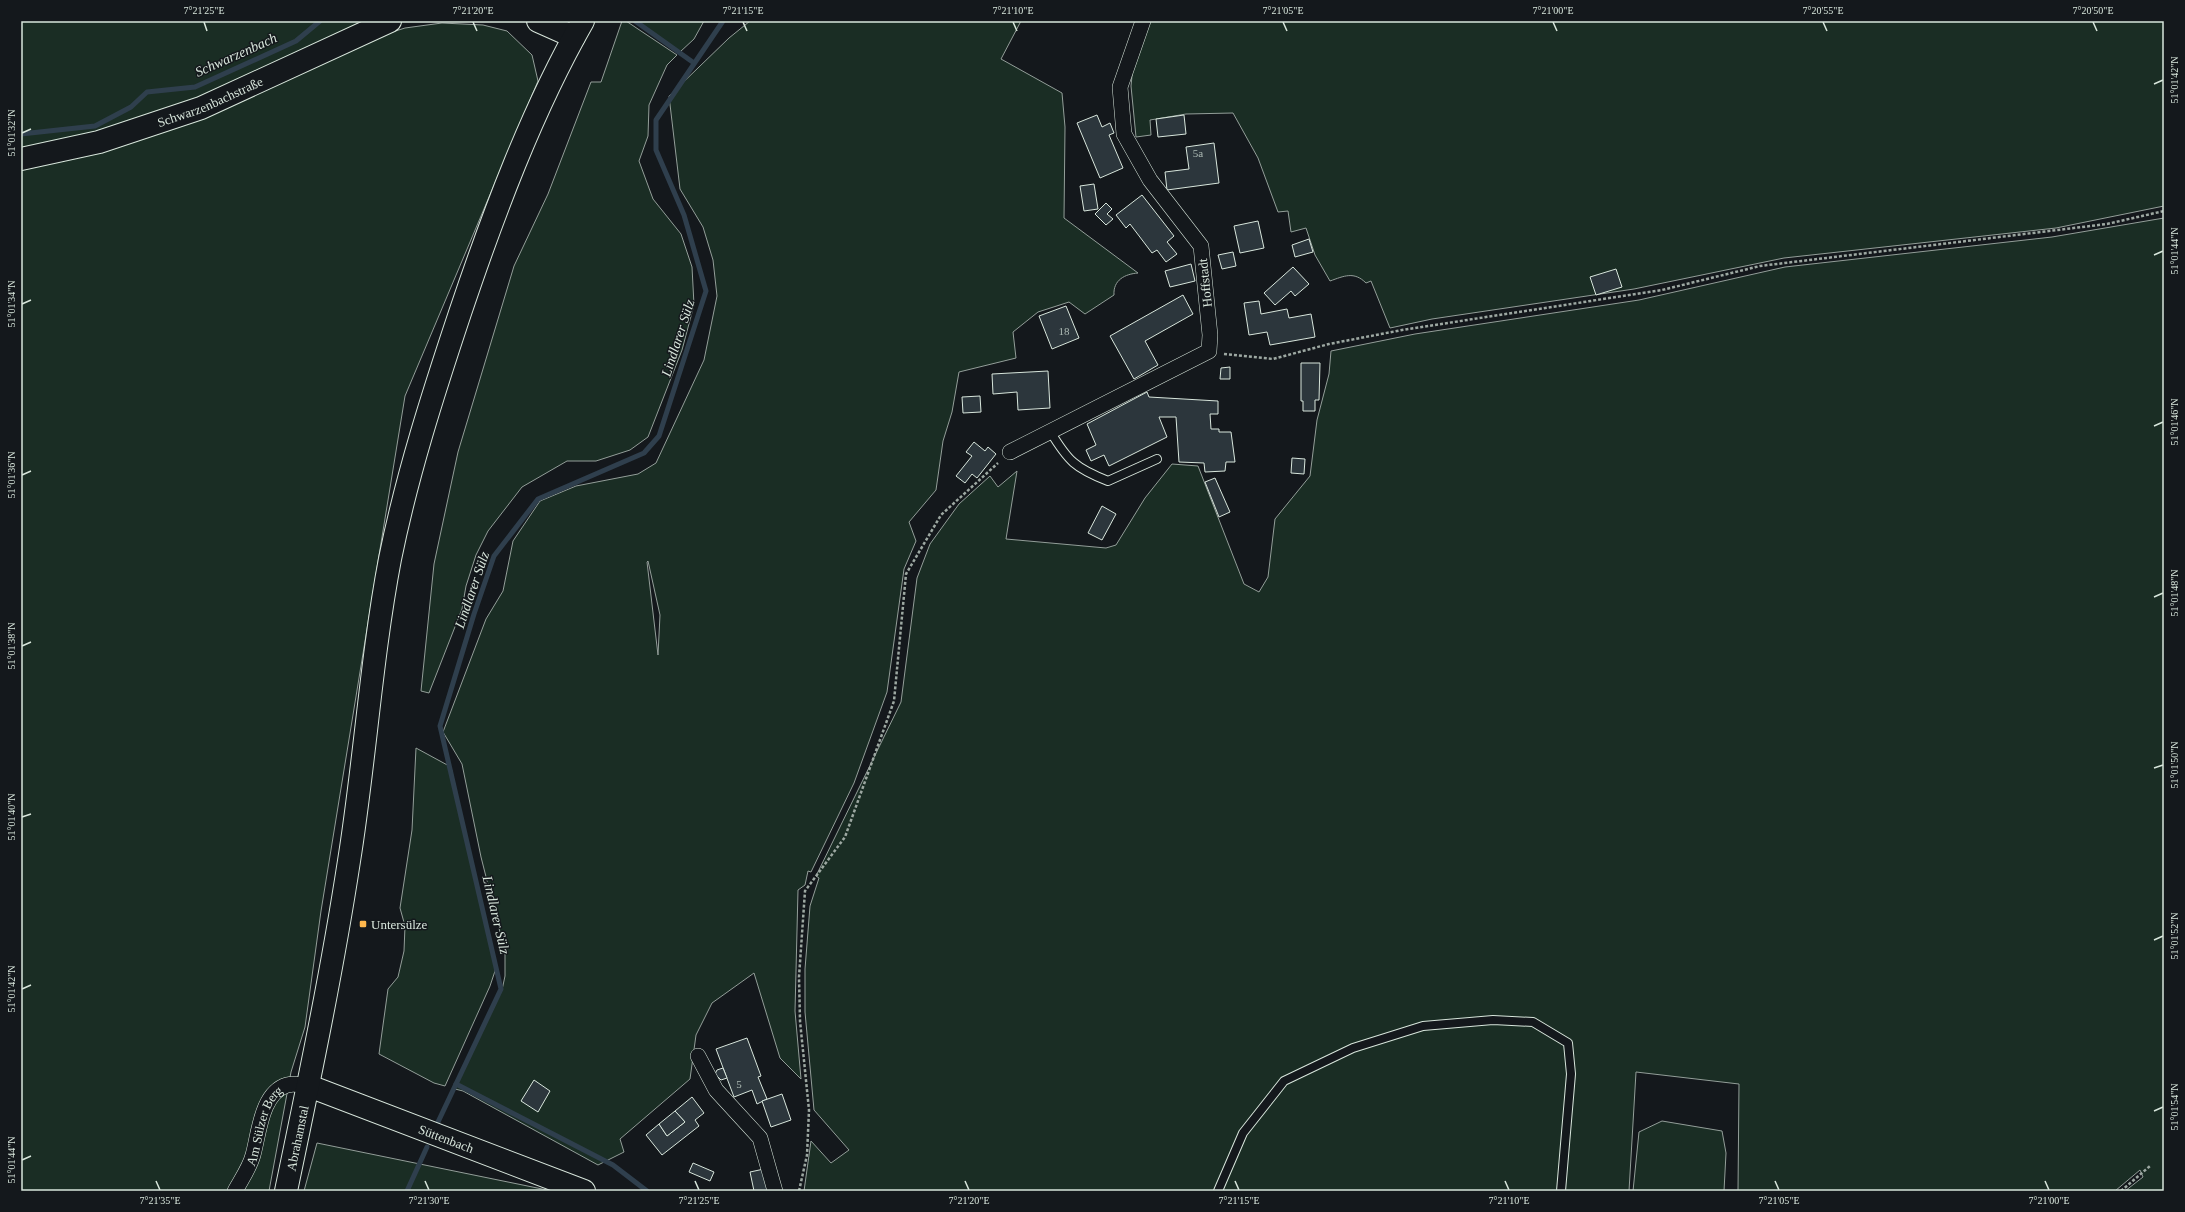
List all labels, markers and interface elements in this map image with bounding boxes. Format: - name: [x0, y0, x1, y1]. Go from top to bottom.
- text: 7°21'25"E: [184, 5, 225, 16]
- text: 7°21'20"E: [453, 5, 494, 16]
- text: 7°21'15"E: [723, 5, 764, 16]
- text: 7°21'10"E: [993, 5, 1034, 16]
- text: 7°21'05"E: [1263, 5, 1304, 16]
- text: 7°21'00"E: [1533, 5, 1574, 16]
- text: 7°20'55"E: [1803, 5, 1844, 16]
- text: 7°20'50"E: [2073, 5, 2114, 16]
- water label: Schwarzenbach: [193, 30, 279, 80]
- text: 51°01'42"N: [2169, 56, 2180, 104]
- street label: Schwarzenbachstraße: [155, 73, 265, 130]
- text: 51°01'32"N: [6, 109, 17, 157]
- house number: 5a: [1193, 147, 1203, 159]
- text: 51°01'44"N: [2169, 227, 2180, 275]
- street label: Hoffstadt: [1195, 258, 1215, 308]
- text: 51°01'34"N: [6, 280, 17, 328]
- water label: Lindlarer Sülz: [658, 297, 698, 379]
- house number: 18: [1059, 325, 1070, 337]
- text: 51°01'46"N: [2169, 398, 2180, 446]
- text: 51°01'36"N: [6, 451, 17, 499]
- water label: Lindlarer Sülz: [452, 549, 492, 631]
- text: 51°01'48"N: [2169, 569, 2180, 617]
- text: 51°01'38"N: [6, 622, 17, 670]
- text: 51°01'50"N: [2169, 741, 2180, 789]
- text: 51°01'40"N: [6, 793, 17, 841]
- water label: Lindlarer Sülz: [479, 873, 512, 956]
- text: 51°01'52"N: [2169, 912, 2180, 960]
- place label: Untersülze: [371, 917, 428, 932]
- marker: Untersülze: [358, 919, 368, 929]
- text: 51°01'42"N: [6, 965, 17, 1013]
- house number: 5: [736, 1078, 742, 1090]
- street label: Am Sülzer Berg: [243, 1082, 285, 1168]
- text: 51°01'54"N: [2169, 1083, 2180, 1131]
- street label: Abrahamstal: [283, 1104, 311, 1172]
- street label: Süttenbach: [417, 1121, 476, 1156]
- text: 51°01'44"N: [6, 1136, 17, 1184]
- text: 7°21'35"E: [140, 1195, 181, 1206]
- text: 7°21'30"E: [409, 1195, 450, 1206]
- text: 7°21'25"E: [679, 1195, 720, 1206]
- text: 7°21'20"E: [949, 1195, 990, 1206]
- text: 7°21'15"E: [1219, 1195, 1260, 1206]
- text: 7°21'10"E: [1489, 1195, 1530, 1206]
- text: 7°21'05"E: [1759, 1195, 1800, 1206]
- text: 7°21'00"E: [2029, 1195, 2070, 1206]

